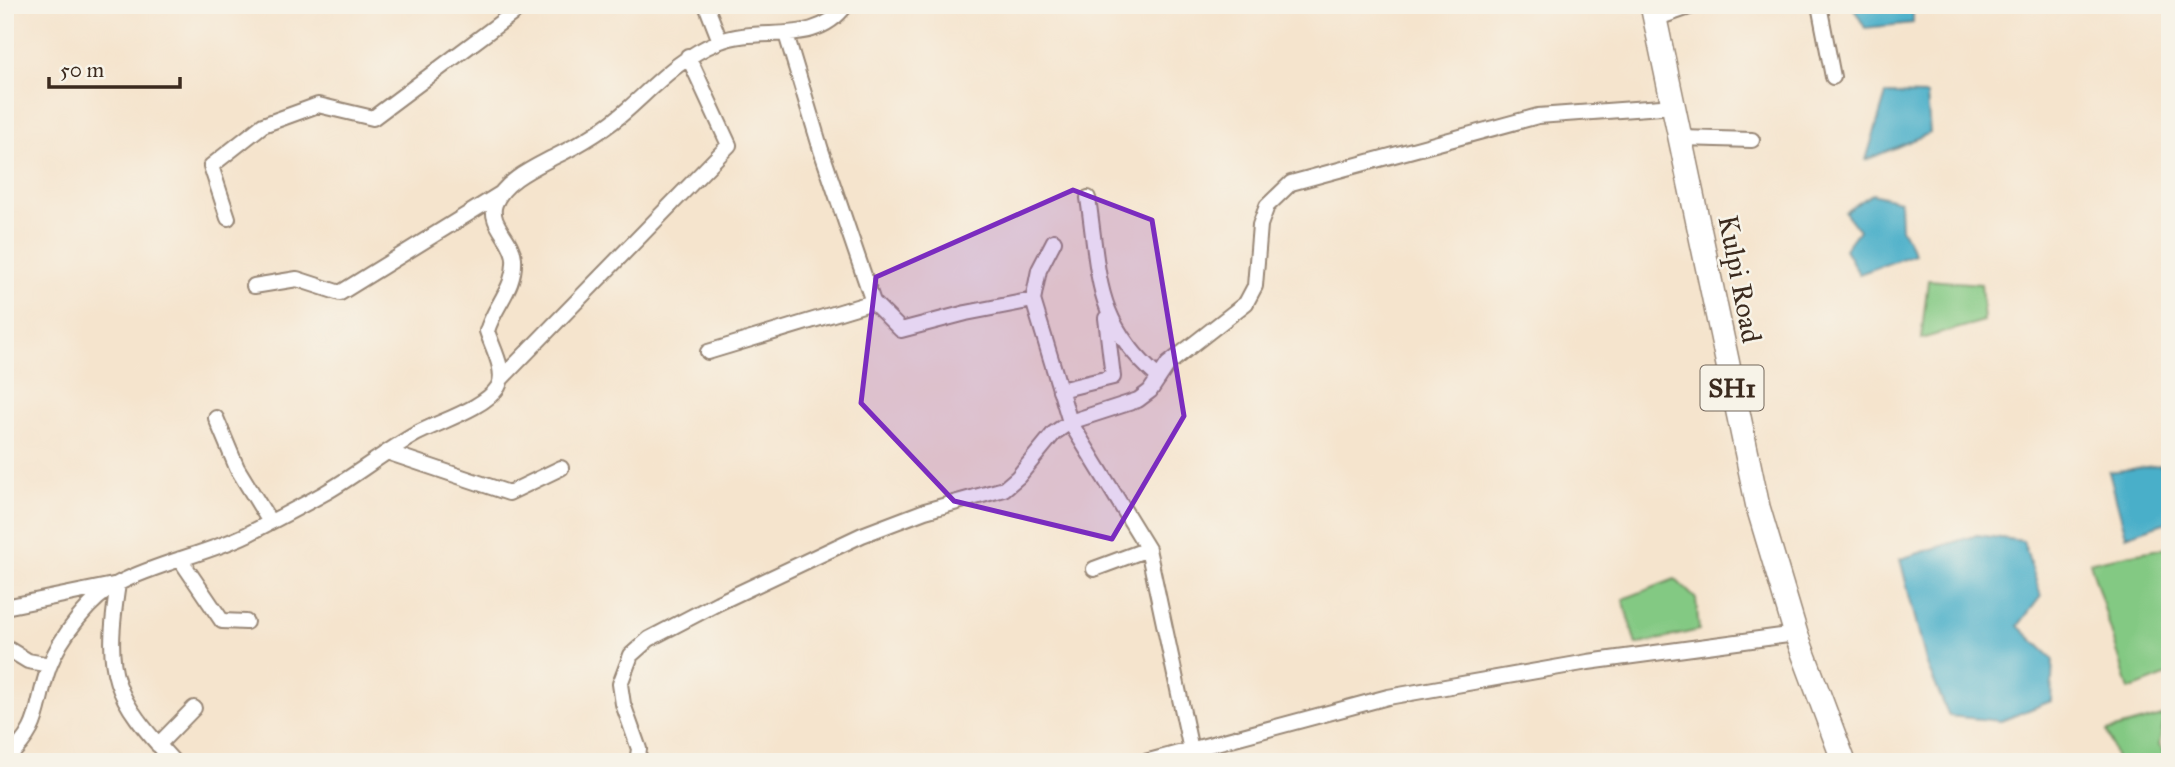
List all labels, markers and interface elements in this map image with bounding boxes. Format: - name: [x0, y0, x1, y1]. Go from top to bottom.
- scale bar: [49, 46, 180, 90]
- text: 50 m: [60, 57, 105, 83]
- street label: Kulpi Road: [1710, 212, 1770, 346]
- road number: SH1: [1700, 366, 1764, 410]

